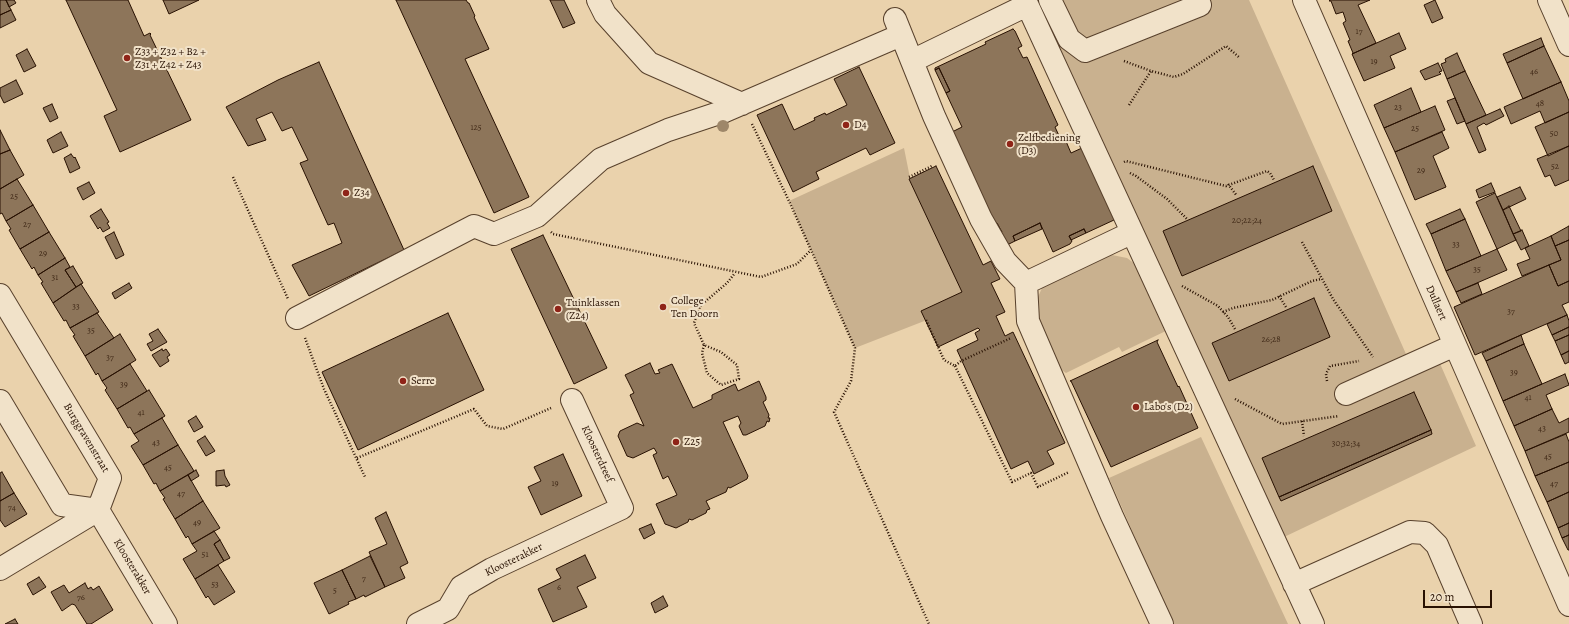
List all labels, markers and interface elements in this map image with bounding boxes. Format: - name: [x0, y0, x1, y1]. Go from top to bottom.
- house number: 17: [1356, 27, 1362, 37]
- place label: Z33 + Z32 + B2 + Z31 + Z42 + Z43: [135, 45, 206, 71]
- marker: Z33 + Z32 + B2 + Z31 + Z42 + Z43: [122, 53, 132, 63]
- house number: 19: [1370, 57, 1378, 67]
- house number: 46: [1530, 67, 1538, 77]
- house number: 48: [1536, 99, 1544, 109]
- house number: 23: [1394, 103, 1402, 113]
- place label: D4: [854, 118, 867, 132]
- marker: D4: [841, 120, 851, 130]
- house number: 125: [470, 123, 482, 133]
- house number: 25: [1411, 124, 1419, 134]
- house number: 50: [1550, 129, 1558, 139]
- place label: Zelfbediening (D3): [1018, 131, 1080, 157]
- marker: Zelfbediening (D3): [1005, 139, 1015, 149]
- house number: 52: [1551, 162, 1559, 172]
- house number: 29: [1417, 166, 1425, 176]
- place label: Z34: [354, 186, 370, 200]
- marker: Z34: [341, 188, 351, 198]
- house number: 25: [10, 192, 18, 202]
- house number: 20;22;24: [1232, 216, 1262, 226]
- house number: 27: [23, 220, 31, 230]
- house number: 33: [1452, 240, 1460, 250]
- house number: 29: [39, 249, 47, 259]
- house number: 35: [1473, 265, 1481, 275]
- house number: 31: [52, 273, 58, 283]
- street label: Dullaert: [1422, 283, 1450, 323]
- place label: College Ten Doorn: [671, 294, 718, 320]
- place label: Tuinklassen (Z24): [566, 296, 620, 322]
- house number: 33: [72, 302, 80, 312]
- marker: College Ten Doorn: [658, 302, 668, 312]
- marker: Tuinklassen (Z24): [553, 304, 563, 314]
- house number: 37: [1507, 307, 1515, 317]
- house number: 35: [87, 326, 95, 336]
- house number: 26;28: [1261, 335, 1281, 345]
- house number: 37: [106, 353, 114, 363]
- house number: 39: [1510, 368, 1518, 378]
- place label: Serre: [411, 374, 435, 388]
- marker: Serre: [398, 376, 408, 386]
- house number: 39: [120, 380, 128, 390]
- house number: 41: [1524, 393, 1532, 403]
- place label: Labo's (D2): [1144, 400, 1193, 414]
- street label: Burggravenstraat: [60, 401, 112, 475]
- marker: Labo's (D2): [1131, 402, 1141, 412]
- house number: 41: [137, 408, 145, 418]
- street label: Kloosterdreef: [578, 424, 616, 484]
- house number: 43: [1538, 424, 1546, 434]
- place label: Z25: [684, 435, 700, 449]
- marker: Z25: [671, 437, 681, 447]
- house number: 43: [152, 438, 160, 448]
- house number: 30;32;34: [1332, 439, 1360, 449]
- house number: 45: [1544, 452, 1552, 462]
- house number: 45: [164, 463, 172, 473]
- house number: 19: [551, 479, 559, 489]
- house number: 47: [1550, 479, 1558, 489]
- house number: 47: [177, 489, 185, 499]
- house number: 74: [8, 503, 16, 513]
- house number: 49: [193, 518, 201, 528]
- street label: Kloosterakker: [110, 537, 154, 597]
- street label: Kloosterakker: [483, 540, 545, 580]
- house number: 51: [202, 550, 208, 560]
- house number: 7: [362, 574, 366, 584]
- house number: 53: [211, 580, 219, 590]
- scale bar: [1425, 582, 1494, 608]
- house number: 6: [557, 583, 561, 593]
- house number: 5: [333, 586, 337, 596]
- text: 20 m: [1430, 589, 1454, 605]
- house number: 76: [77, 593, 85, 603]

